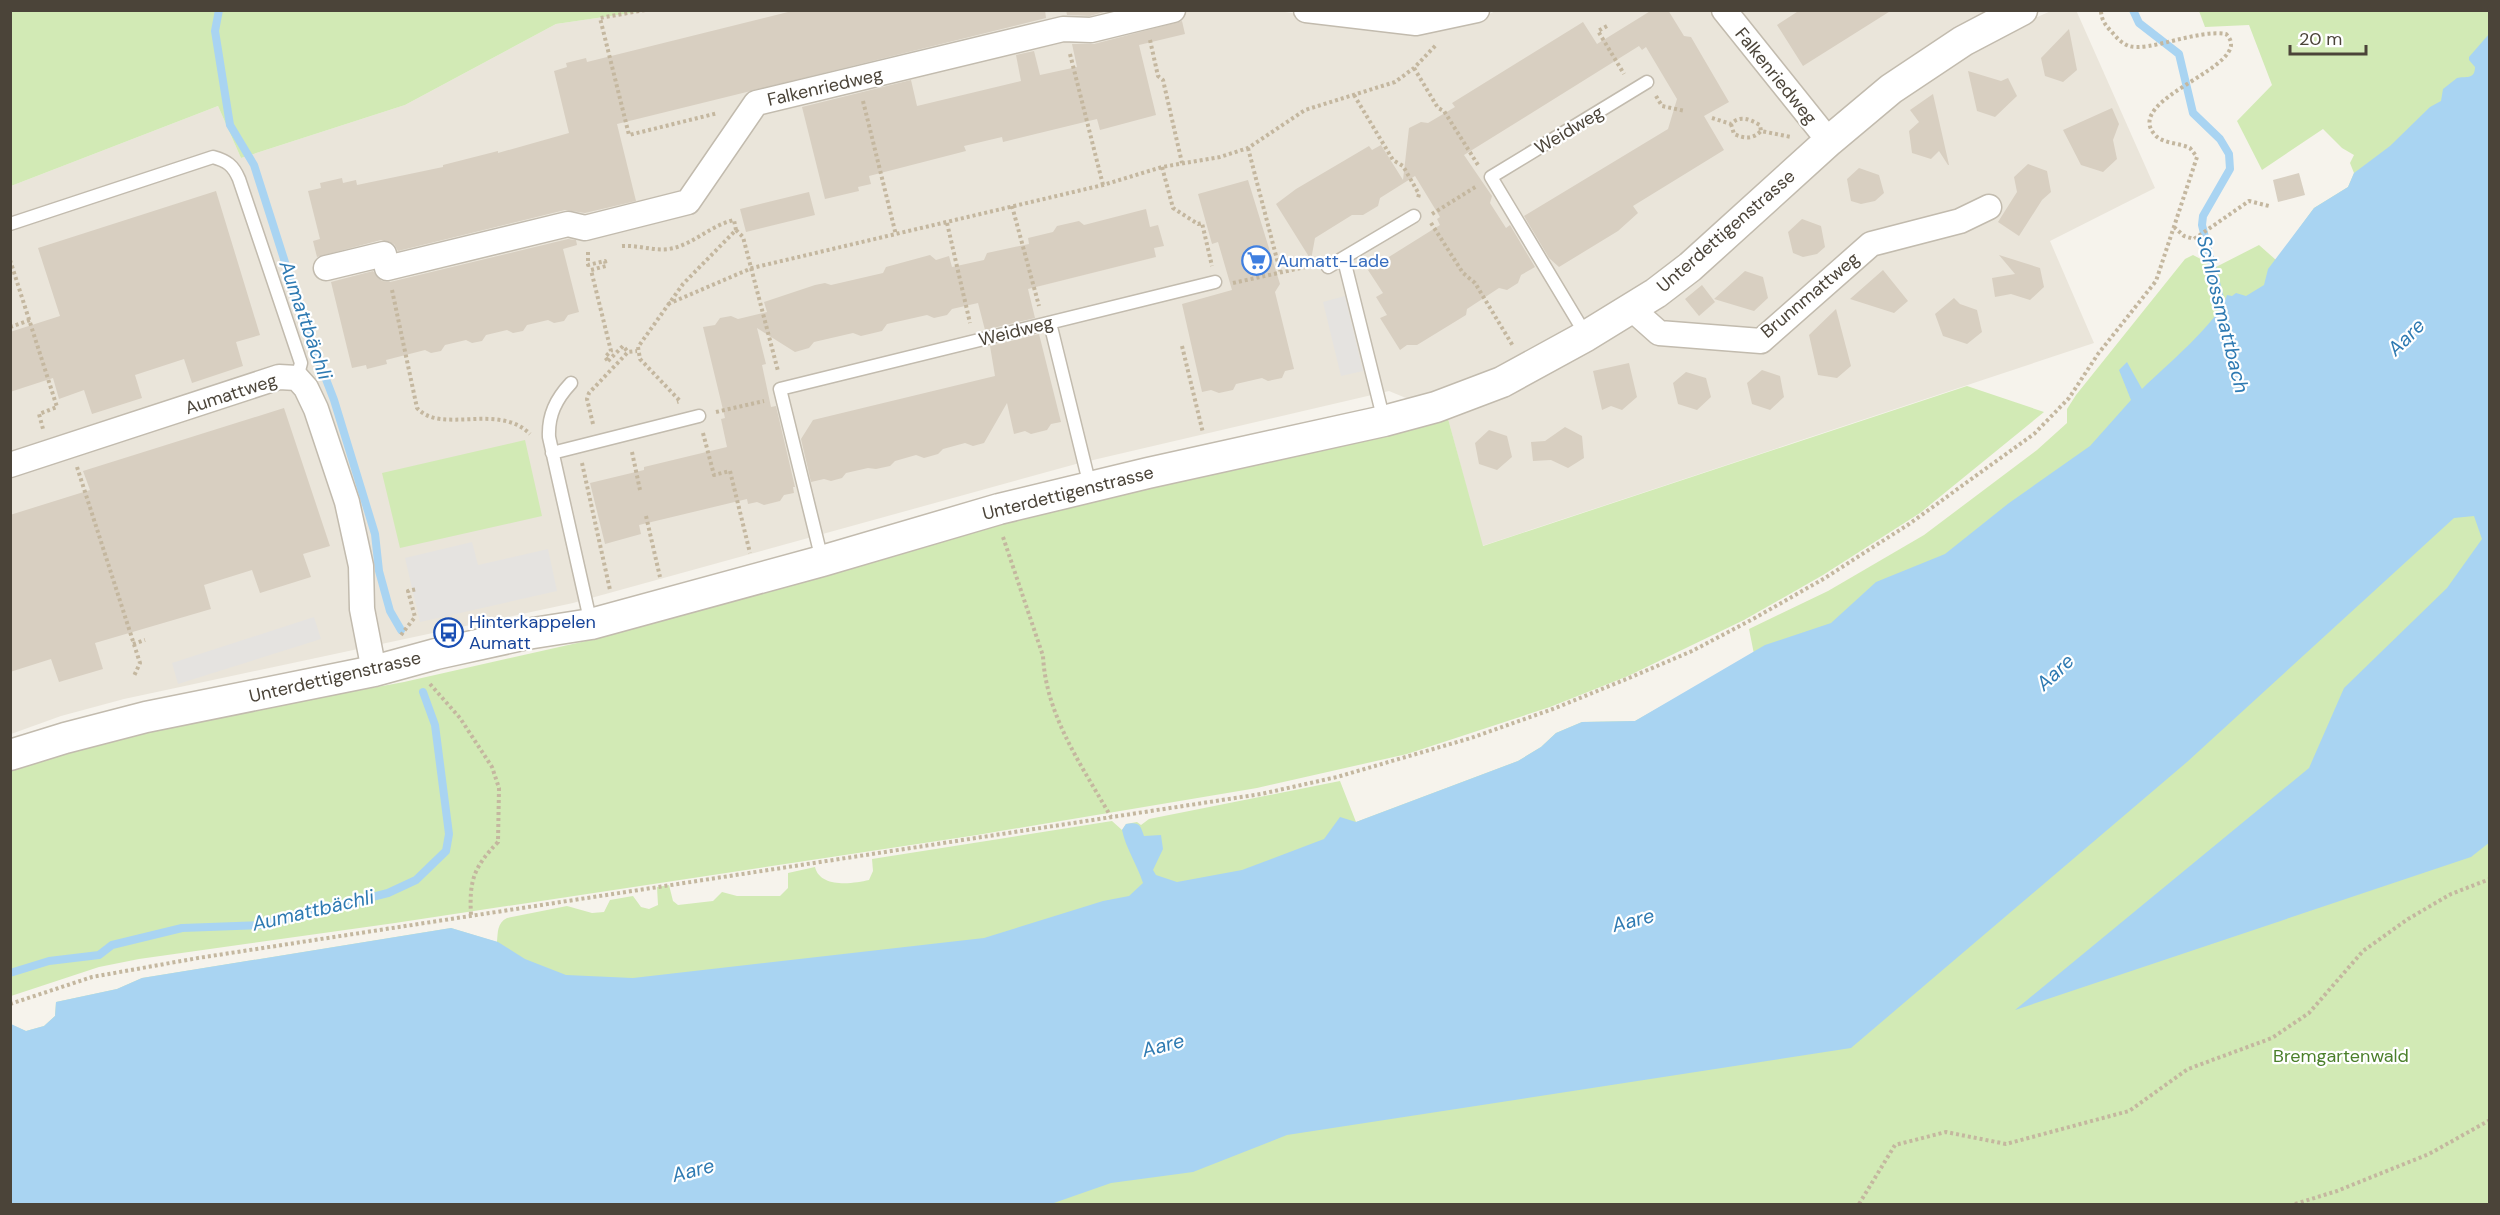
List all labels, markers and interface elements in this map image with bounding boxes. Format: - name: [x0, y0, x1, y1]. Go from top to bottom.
- scale bar: [2290, 18, 2366, 56]
- street label: Falkenriedweg: [1730, 23, 1822, 129]
- text: 20 m: [2299, 27, 2342, 51]
- street label: Falkenriedweg: [765, 62, 885, 112]
- street label: Weidweg: [1530, 100, 1608, 160]
- street label: Unterdettigenstrasse: [1652, 164, 1800, 298]
- water label: Schlossmattbach: [2191, 232, 2255, 396]
- supermarket icon: Aumatt-Lade: [1240, 245, 1272, 277]
- street label: Brunnmattweg: [1756, 247, 1864, 343]
- place label: Aumatt-Lade: [1277, 249, 1389, 273]
- water label: Aumattbächli: [273, 256, 339, 384]
- street label: Weidweg: [976, 310, 1056, 352]
- water label: Aare: [2381, 313, 2430, 362]
- street label: Aumattweg: [182, 368, 280, 420]
- street label: Unterdettigenstrasse: [980, 460, 1156, 526]
- place label: Hinterkappelen Aumatt: [469, 610, 596, 655]
- bus stop icon: Hinterkappelen Aumatt: [432, 616, 464, 648]
- street label: Unterdettigenstrasse: [247, 646, 423, 708]
- water label: Aare: [2030, 648, 2080, 697]
- water label: Aumattbächli: [249, 883, 378, 937]
- water label: Aare: [1608, 902, 1657, 938]
- water label: Aare: [1138, 1027, 1187, 1063]
- park label: Bremgartenwald: [2273, 1044, 2409, 1068]
- water label: Aare: [668, 1152, 717, 1188]

